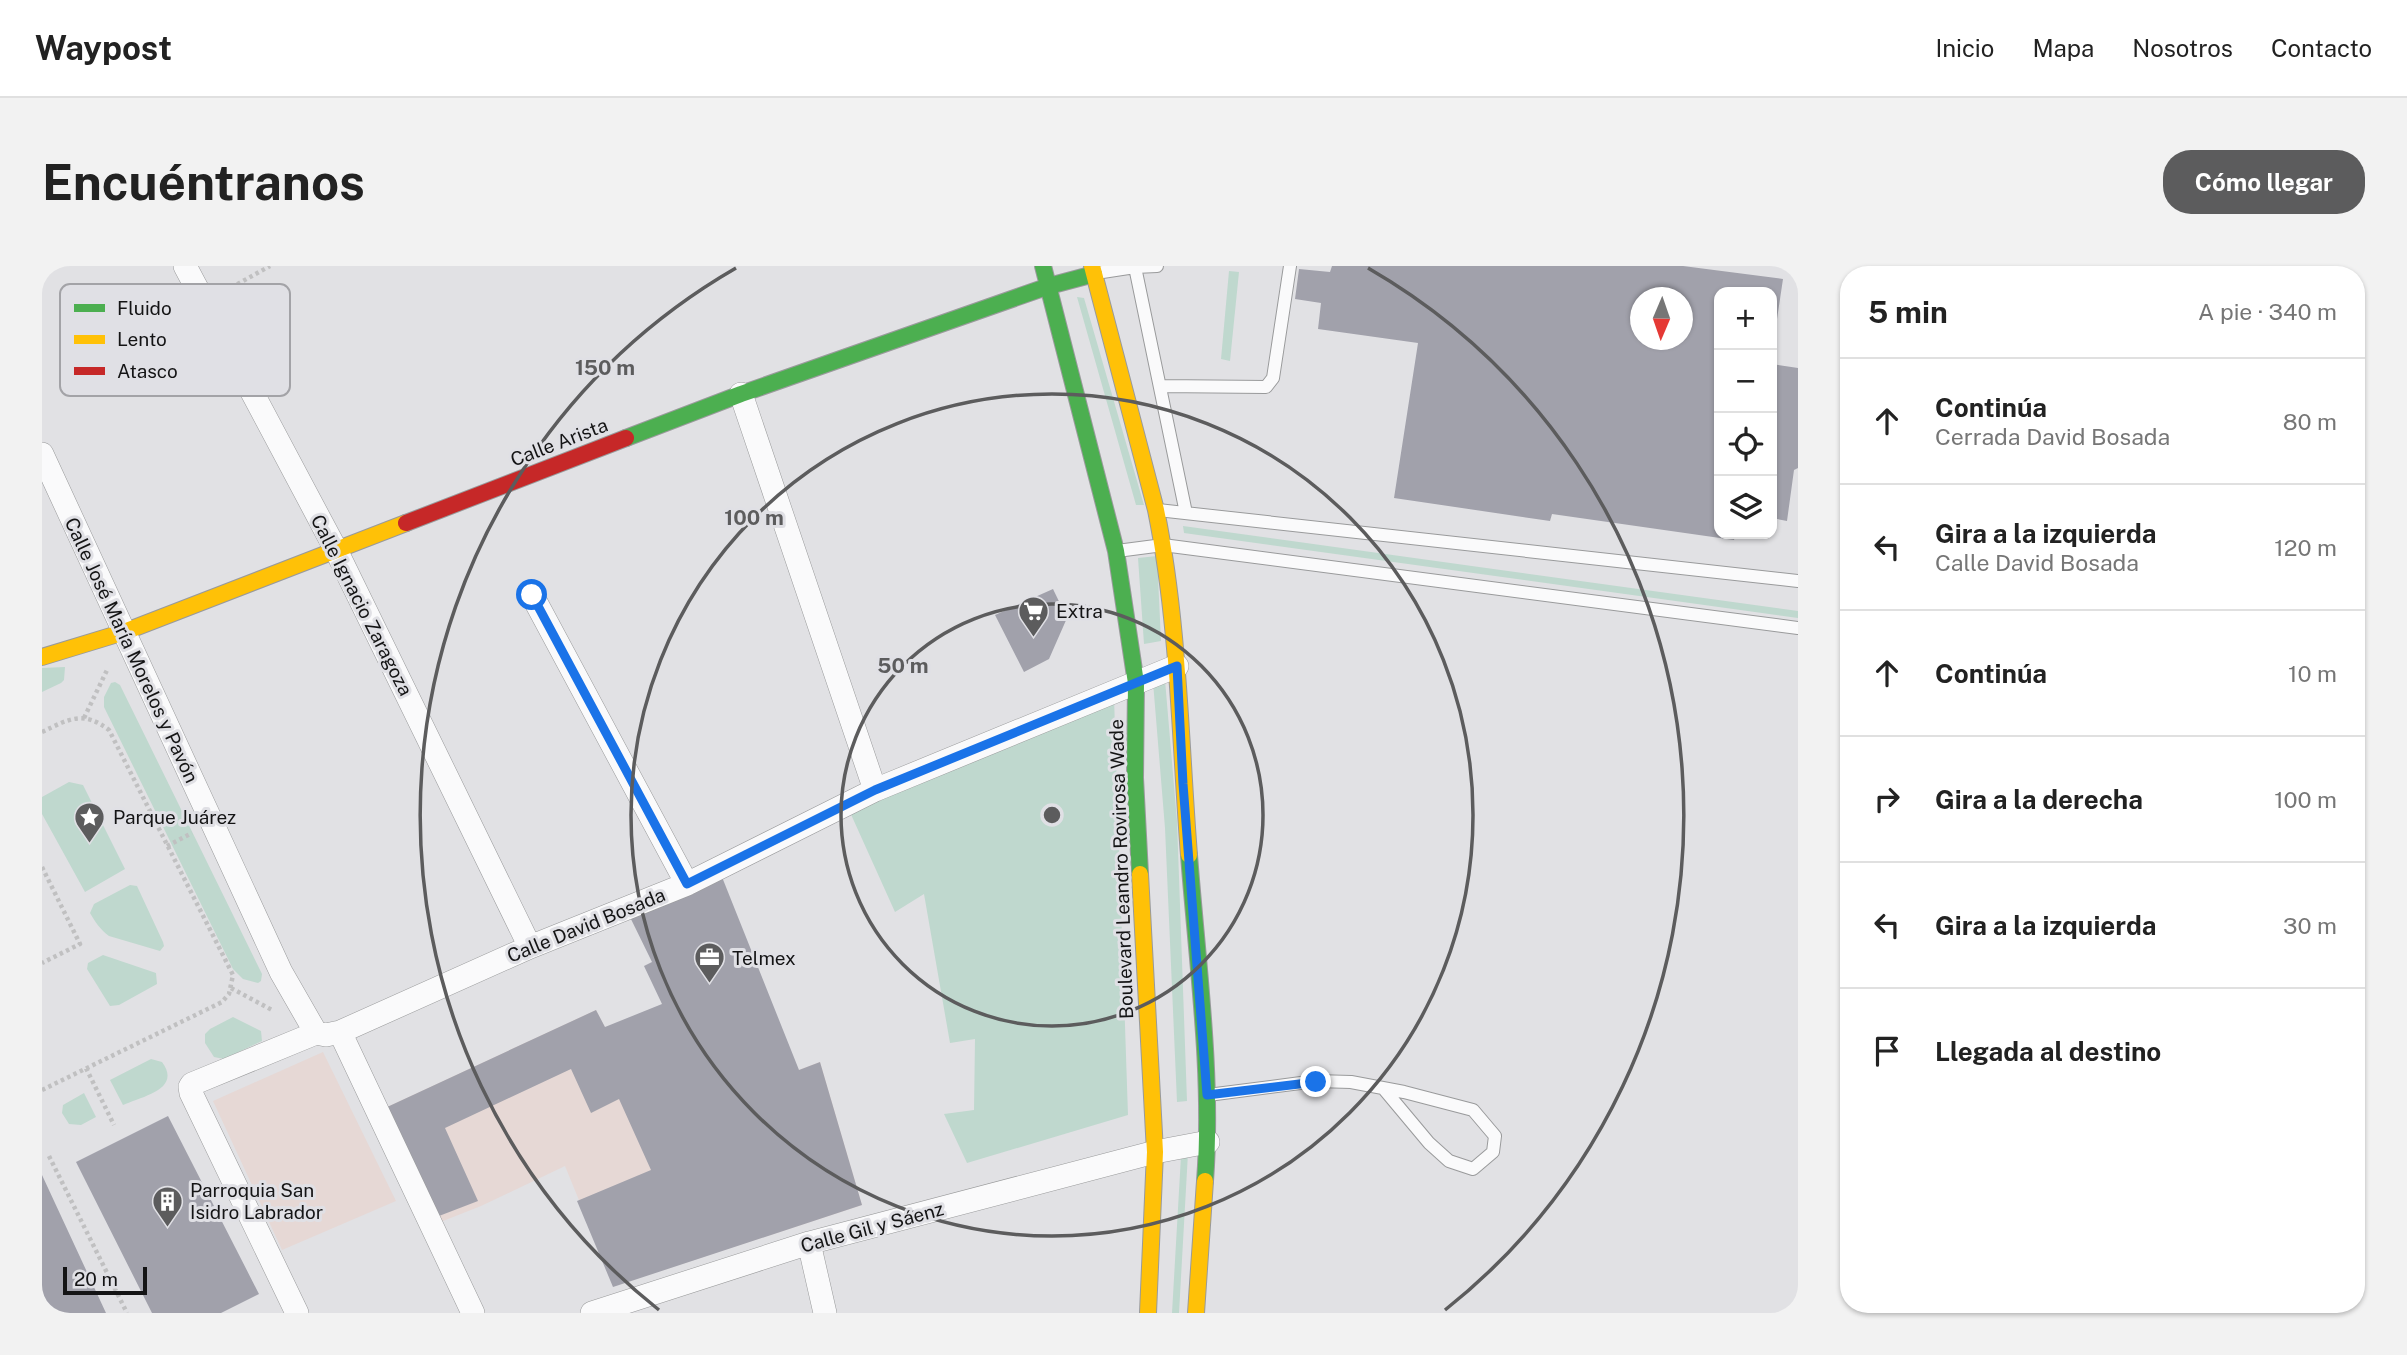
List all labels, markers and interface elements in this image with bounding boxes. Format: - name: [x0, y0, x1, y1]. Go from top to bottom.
- text: Waypost: [35, 29, 172, 67]
- text: Inicio: [1935, 34, 1994, 62]
- text: Mapa: [2032, 34, 2094, 62]
- text: Nosotros: [2132, 34, 2233, 62]
- text: Contacto: [2271, 34, 2372, 62]
- button: Cómo llegar: [2163, 150, 2365, 214]
- text: Encuéntranos: [42, 153, 365, 211]
- legend: [60, 284, 290, 396]
- north arrow: [1630, 287, 1693, 350]
- map controls: [1714, 287, 1777, 539]
- button: +: [1714, 287, 1777, 350]
- text: 5 min: [1868, 294, 1948, 330]
- text: Fluido: [117, 297, 172, 319]
- text: A pie · 340 m: [2198, 298, 2337, 325]
- text: Lento: [117, 328, 167, 350]
- button: −: [1714, 350, 1777, 413]
- text: 150 m: [575, 355, 635, 380]
- text: Atasco: [117, 360, 178, 382]
- text: Continúa: [1935, 392, 2047, 423]
- icon: ahead: [1868, 402, 1906, 440]
- text: 80 m: [2283, 408, 2337, 435]
- street label: Calle Arista: [507, 413, 611, 471]
- button: locate: [1714, 413, 1777, 476]
- text: Cerrada David Bosada: [1935, 423, 2170, 450]
- button: layers: [1714, 476, 1777, 539]
- text: 100 m: [724, 505, 784, 530]
- street label: Calle Ignacio Zaragoza: [307, 511, 417, 699]
- street label: Calle José María Morelos y Pavón: [61, 514, 203, 786]
- text: Gira a la izquierda: [1935, 518, 2157, 549]
- icon: left: [1868, 528, 1906, 566]
- text: 120 m: [2274, 534, 2337, 561]
- text: Calle David Bosada: [1935, 549, 2139, 576]
- route start: [516, 579, 547, 610]
- supermarket icon: Extra: [1016, 594, 1050, 638]
- place label: Extra: [1056, 600, 1103, 622]
- text: 50 m: [877, 653, 929, 678]
- icon: ahead: [1868, 654, 1906, 692]
- text: Continúa: [1935, 658, 2047, 689]
- text: 10 m: [2288, 660, 2337, 687]
- street label: Boulevard Leandro Rovirosa Wade: [1105, 719, 1137, 1019]
- icon: right: [1868, 780, 1906, 818]
- text: Gira a la derecha: [1935, 784, 2143, 815]
- text: 100 m: [2274, 786, 2337, 813]
- place icon: Parque Juárez: [73, 800, 107, 844]
- centre of rings: [1040, 803, 1064, 827]
- place label: Parque Juárez: [113, 806, 236, 828]
- street label: Calle David Bosada: [504, 883, 668, 967]
- icon: left: [1868, 906, 1906, 944]
- text: Gira a la izquierda: [1935, 910, 2157, 941]
- text: 30 m: [2283, 912, 2337, 939]
- office icon: Telmex: [692, 941, 726, 985]
- place label: Telmex: [732, 947, 796, 969]
- icon: arrive: [1868, 1032, 1906, 1070]
- text: Llegada al destino: [1935, 1036, 2161, 1067]
- route end: [1300, 1066, 1331, 1097]
- place label: Parroquia San Isidro Labrador: [190, 1179, 323, 1223]
- building icon: Parroquia San Isidro Labrador: [150, 1184, 184, 1228]
- street label: Calle Gil y Sáenz: [798, 1197, 946, 1257]
- scale bar: [63, 1264, 147, 1296]
- text: 20 m: [74, 1268, 118, 1290]

